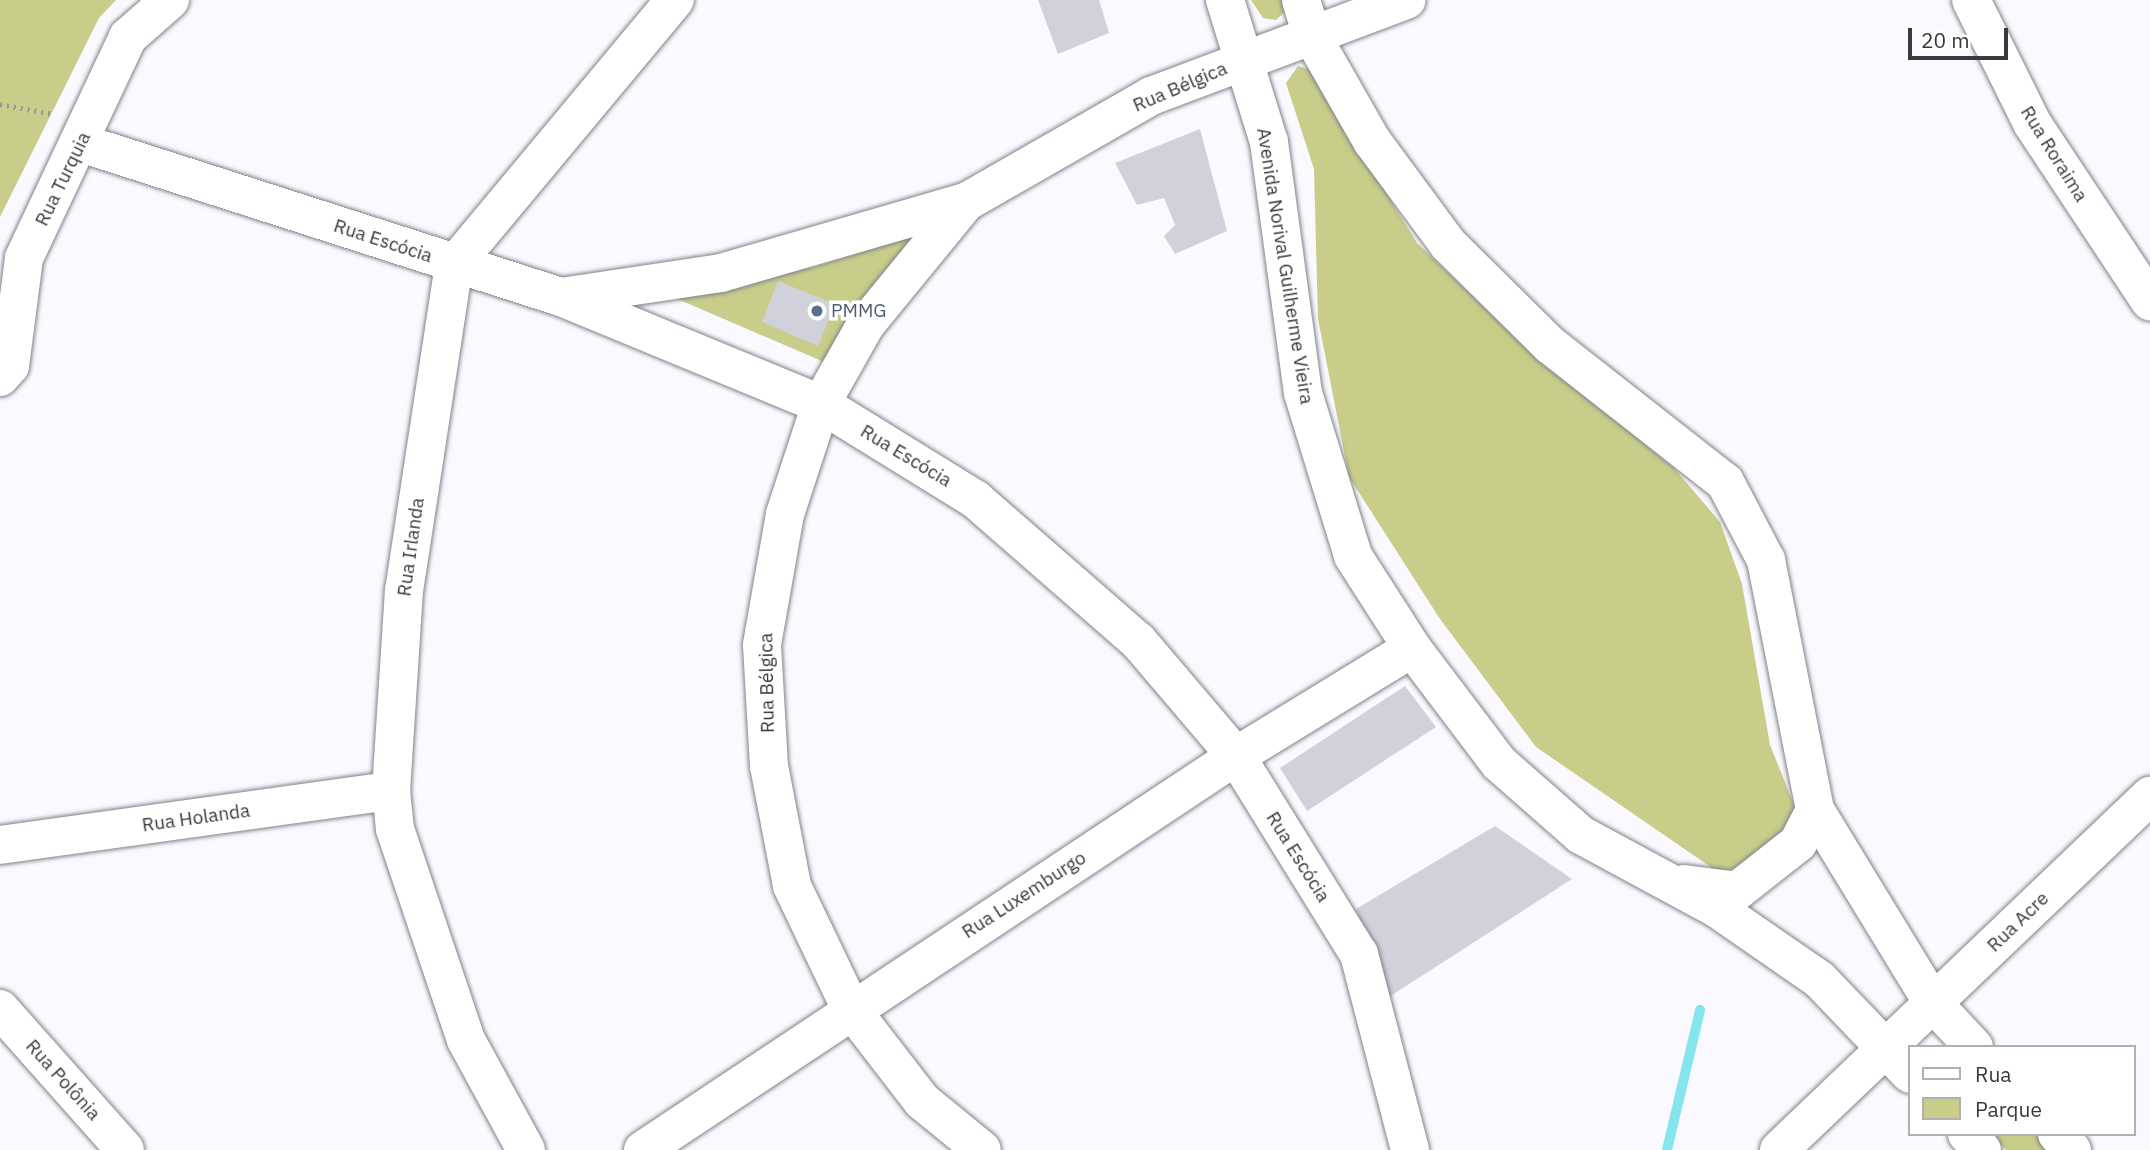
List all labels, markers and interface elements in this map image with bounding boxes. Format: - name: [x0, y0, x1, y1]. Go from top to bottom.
- scale bar: [1912, 14, 2012, 58]
- text: 20 m: [1921, 26, 1970, 54]
- street label: Rua Bélgica: [1129, 57, 1231, 117]
- street label: Rua Roraima: [2016, 102, 2092, 206]
- street label: Avenida Norival Guilherme Vieira: [1252, 126, 1318, 406]
- street label: Rua Turquia: [30, 128, 96, 230]
- street label: Rua Escócia: [331, 214, 435, 268]
- place label: PMMG: [831, 300, 887, 322]
- marker: PMMG: [809, 303, 825, 319]
- street label: Rua Escócia: [856, 420, 956, 492]
- street label: Rua Irlanda: [393, 496, 429, 598]
- street label: Rua Bélgica: [755, 633, 779, 733]
- street label: Rua Holanda: [140, 799, 252, 837]
- street label: Rua Escócia: [1261, 808, 1335, 906]
- street label: Rua Luxemburgo: [958, 846, 1090, 944]
- street label: Rua Acre: [1983, 887, 2053, 957]
- street label: Rua Polônia: [21, 1035, 105, 1125]
- legend: [1909, 1045, 2136, 1136]
- text: Rua: [1975, 1060, 2012, 1088]
- text: Parque: [1975, 1095, 2042, 1123]

